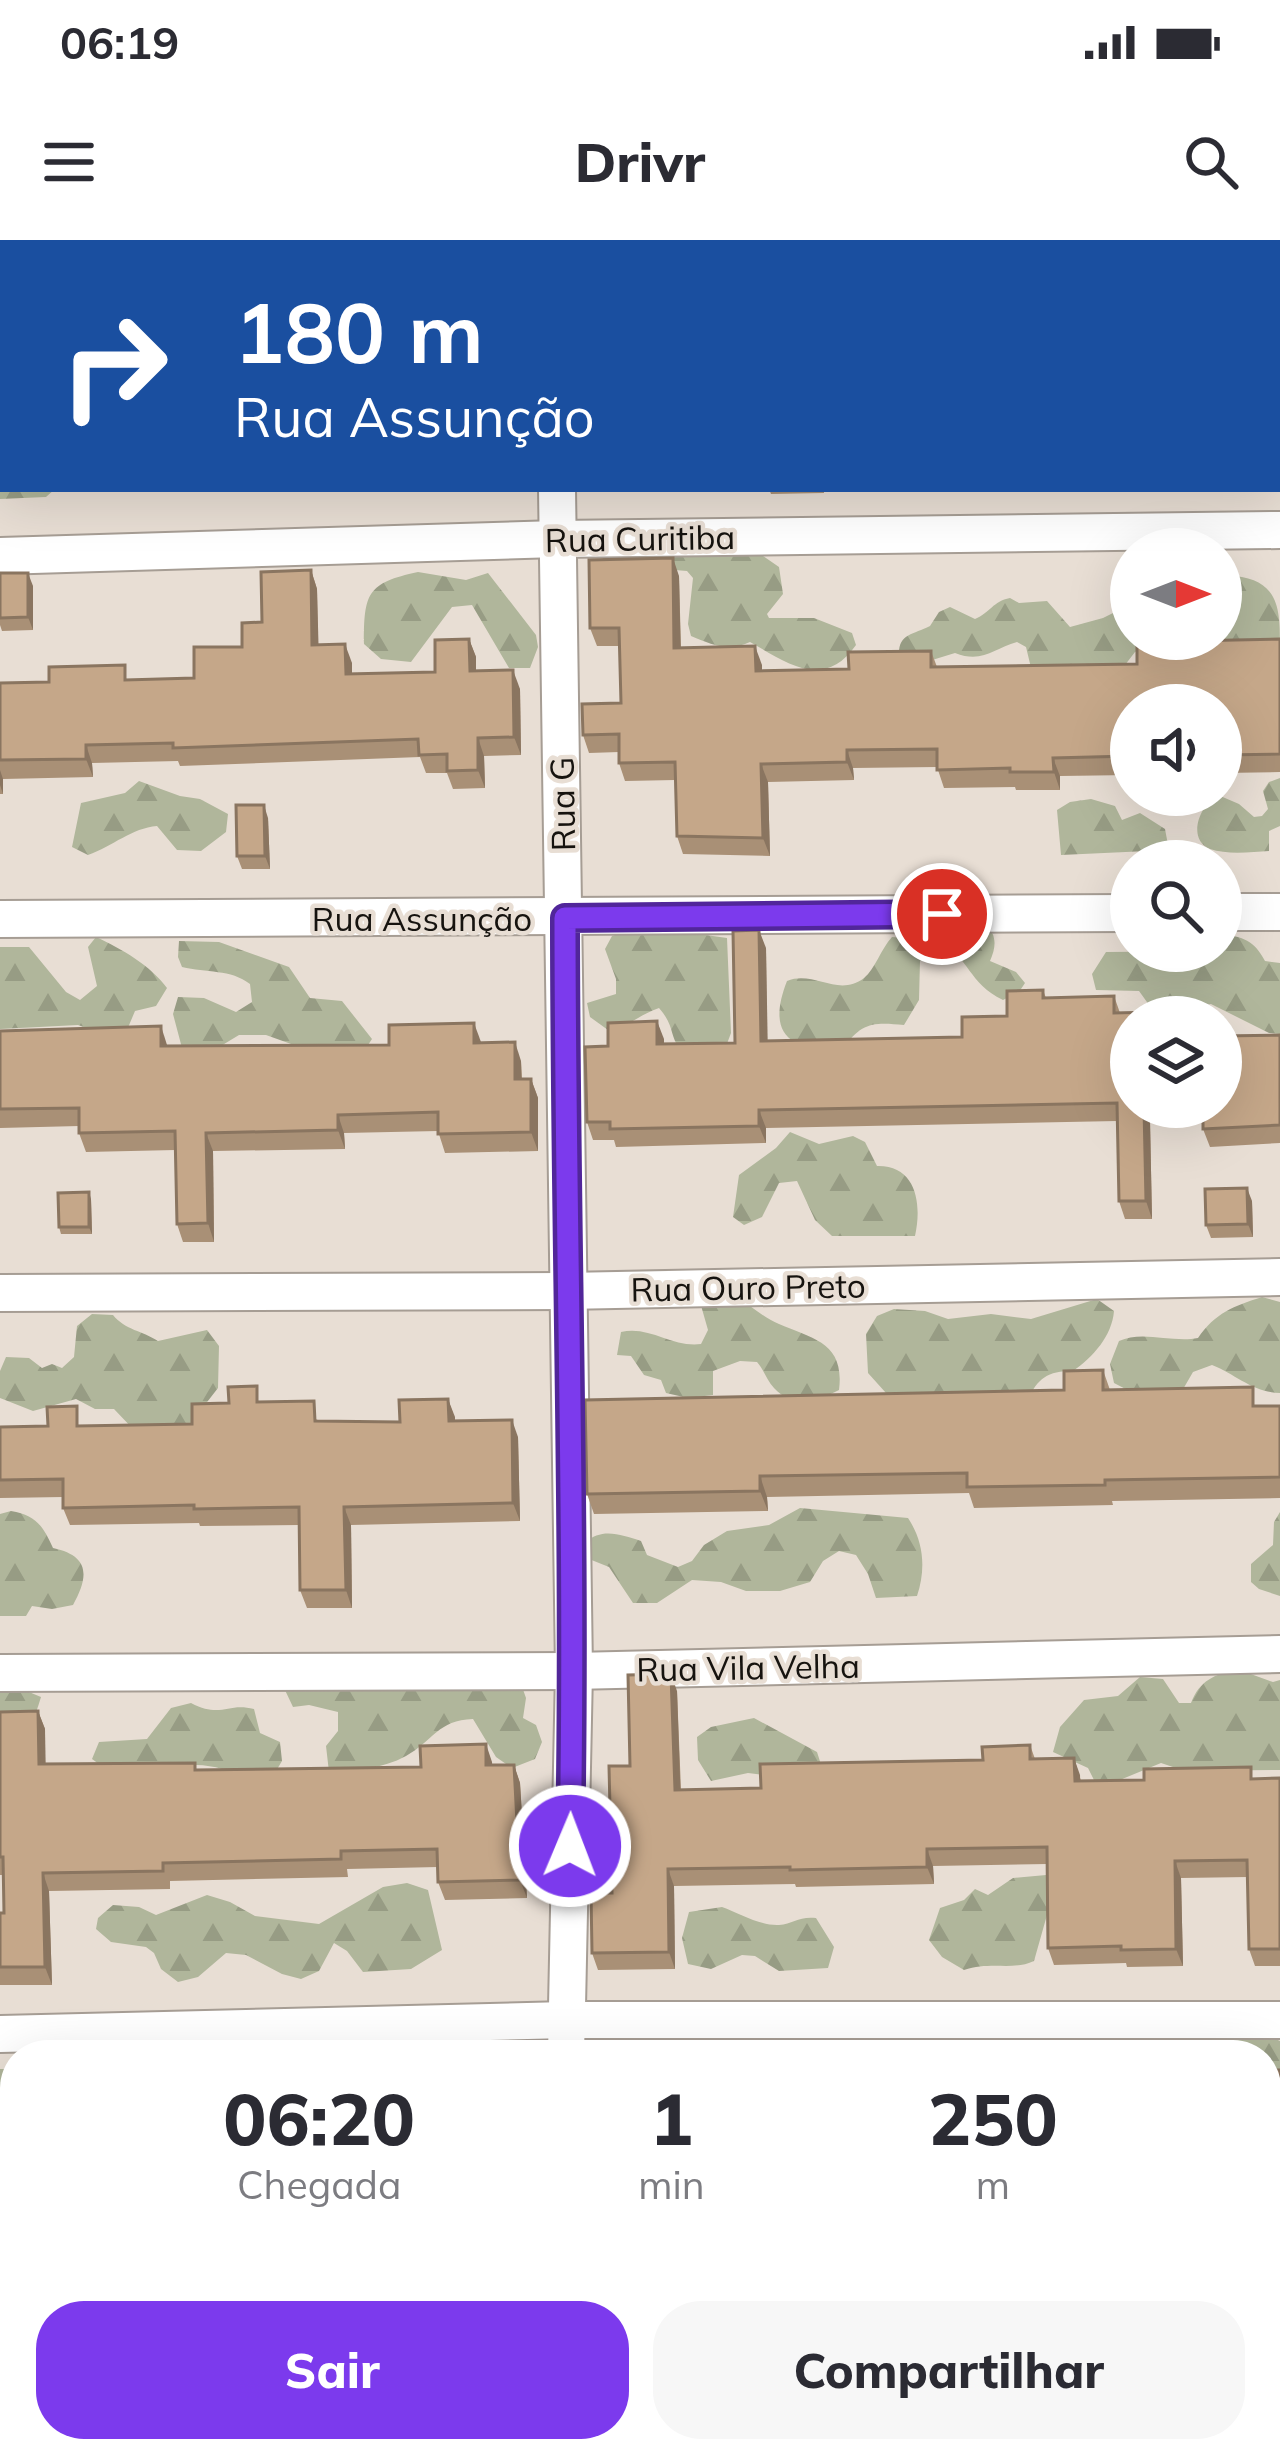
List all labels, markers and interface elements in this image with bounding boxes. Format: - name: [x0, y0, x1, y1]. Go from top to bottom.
- text: 06:19: [60, 14, 179, 70]
- text: Drivr: [575, 128, 705, 196]
- icon: menu: [36, 129, 102, 195]
- icon: search: [1178, 129, 1244, 195]
- text: 180 m: [234, 279, 484, 384]
- icon: right: [36, 288, 192, 444]
- text: Rua Assunção: [234, 383, 595, 451]
- street label: Rua Curitiba: [544, 516, 736, 560]
- north arrow: [1110, 528, 1242, 660]
- map controls: [1110, 528, 1242, 1128]
- button: sound: [1110, 684, 1242, 816]
- street label: Rua G: [541, 756, 583, 852]
- button: search: [1110, 840, 1242, 972]
- pin: [891, 863, 993, 965]
- icon: arrive: [909, 881, 975, 947]
- street label: Rua Assunção: [312, 898, 532, 939]
- button: layers: [1110, 996, 1242, 1128]
- street label: Rua Ouro Preto: [630, 1264, 866, 1310]
- street label: Rua Vila Velha: [636, 1645, 860, 1689]
- position arrow: [507, 1783, 633, 1909]
- text: 06:20: [223, 2073, 415, 2163]
- text: 1: [650, 2073, 693, 2163]
- text: 250: [928, 2073, 1058, 2163]
- text: Chegada: [237, 2160, 401, 2209]
- text: min: [638, 2160, 705, 2209]
- text: m: [976, 2160, 1010, 2209]
- button: Sair: [36, 2301, 629, 2439]
- button: Compartilhar: [653, 2301, 1245, 2439]

